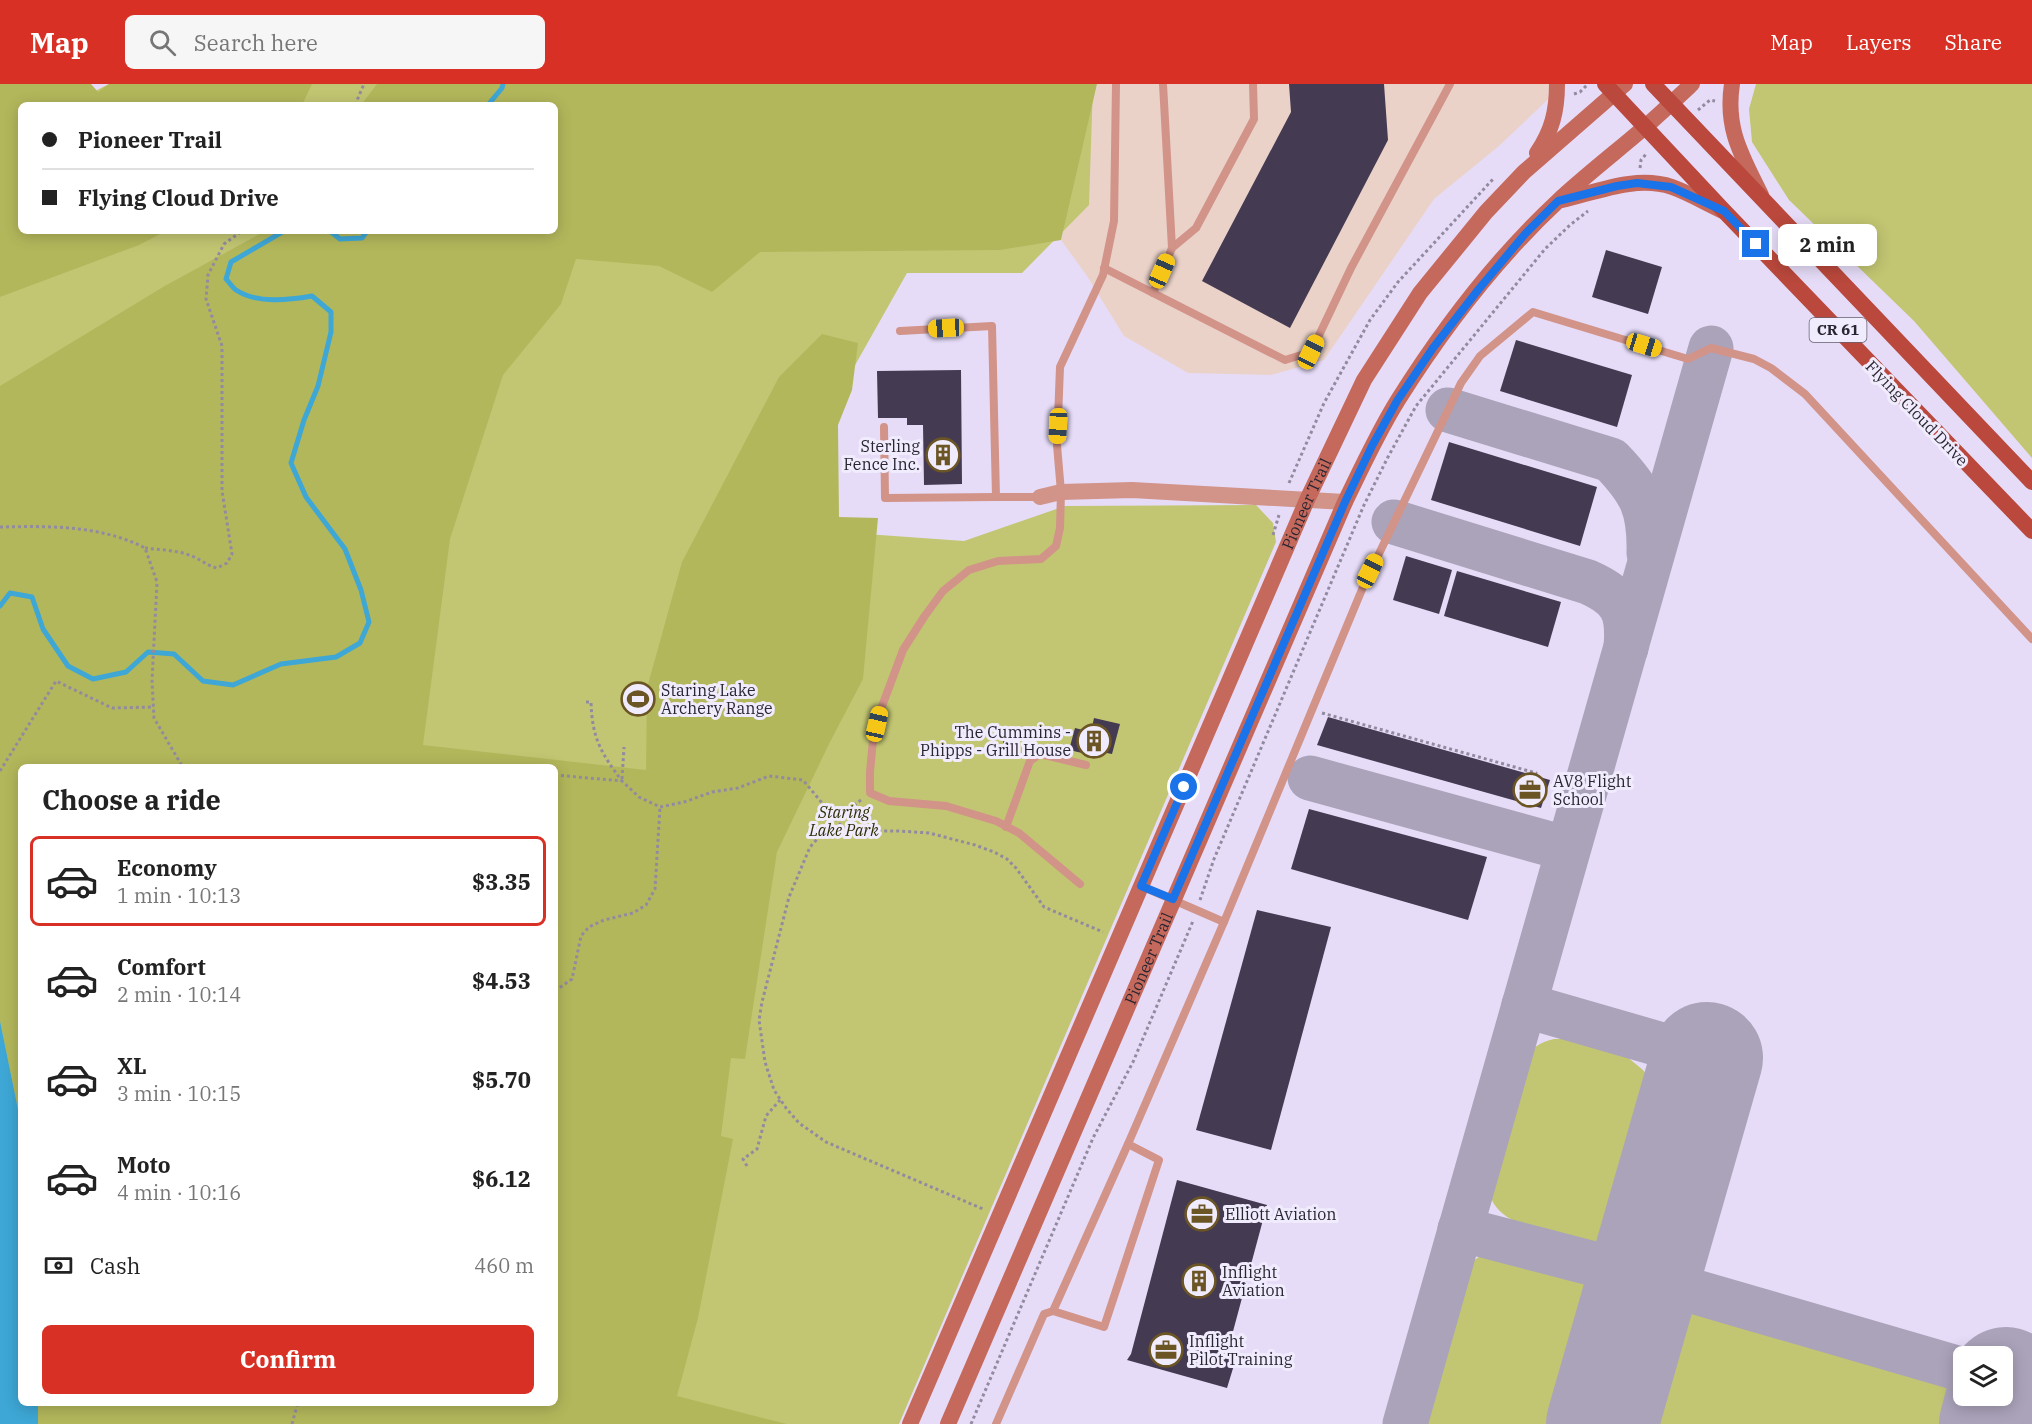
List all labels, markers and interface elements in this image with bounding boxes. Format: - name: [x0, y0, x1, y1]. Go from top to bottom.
- search box: [125, 15, 545, 69]
- text: Map: [30, 24, 89, 61]
- icon: search: [146, 26, 179, 59]
- text: Search here: [194, 28, 318, 57]
- text: Map: [1770, 28, 1813, 56]
- text: Layers: [1846, 28, 1912, 56]
- text: Share: [1945, 28, 2002, 56]
- text: Pioneer Trail: [78, 125, 222, 154]
- text: Flying Cloud Drive: [78, 183, 279, 212]
- callout: 2 min: [1777, 223, 1876, 265]
- route end: [1742, 230, 1769, 257]
- text: 2 min: [1800, 231, 1856, 258]
- car: [1146, 251, 1178, 291]
- car: [928, 318, 964, 338]
- road number: CR 61: [1810, 318, 1866, 342]
- car: [1624, 331, 1664, 359]
- car: [1295, 332, 1327, 372]
- street label: Flying Cloud Drive: [1862, 356, 1972, 470]
- car: [1048, 408, 1068, 444]
- place label: Sterling Fence Inc.: [843, 436, 920, 474]
- building icon: Sterling Fence Inc.: [925, 437, 961, 473]
- street label: Pioneer Trail: [1277, 455, 1336, 552]
- car: [1354, 551, 1386, 591]
- place label: Staring Lake Archery Range: [661, 680, 773, 718]
- sports icon: Staring Lake Archery Range: [620, 681, 656, 717]
- car: [864, 704, 890, 744]
- place label: The Cummins - Phipps - Grill House: [920, 722, 1071, 760]
- building icon: The Cummins - Phipps - Grill House: [1076, 723, 1112, 759]
- place label: AV8 Flight School: [1553, 771, 1632, 809]
- office icon: AV8 Flight School: [1512, 772, 1548, 808]
- route start: [1170, 773, 1197, 800]
- text: Choose a ride: [42, 782, 221, 817]
- park label: Staring Lake Park: [808, 802, 879, 840]
- text: Economy: [117, 853, 217, 882]
- icon: car: [45, 854, 99, 908]
- text: $3.35: [472, 867, 531, 896]
- text: 1 min · 10:13: [117, 882, 241, 909]
- street label: Pioneer Trail: [1120, 909, 1177, 1007]
- text: Comfort: [117, 952, 206, 981]
- icon: car: [45, 953, 99, 1007]
- text: $4.53: [472, 966, 531, 995]
- text: 2 min · 10:14: [117, 981, 241, 1008]
- text: XL: [117, 1051, 147, 1080]
- icon: car: [45, 1052, 99, 1106]
- text: $5.70: [472, 1065, 531, 1094]
- text: 3 min · 10:15: [117, 1080, 241, 1107]
- text: Moto: [117, 1150, 171, 1179]
- icon: car: [45, 1151, 99, 1205]
- text: $6.12: [472, 1164, 531, 1193]
- text: 4 min · 10:16: [117, 1179, 241, 1206]
- office icon: Elliott Aviation: [1184, 1196, 1220, 1232]
- place label: Elliott Aviation: [1225, 1204, 1336, 1224]
- icon: cash: [42, 1249, 75, 1282]
- text: Cash: [90, 1251, 141, 1280]
- text: 460 m: [474, 1252, 534, 1279]
- place label: Inflight Aviation: [1222, 1262, 1285, 1300]
- building icon: Inflight Aviation: [1181, 1263, 1217, 1299]
- button: Confirm: [42, 1325, 534, 1394]
- place label: Inflight Pilot Training: [1189, 1331, 1293, 1369]
- office icon: Inflight Pilot Training: [1148, 1332, 1184, 1368]
- map controls: [1953, 1346, 2013, 1406]
- button: layers: [1953, 1346, 2013, 1406]

